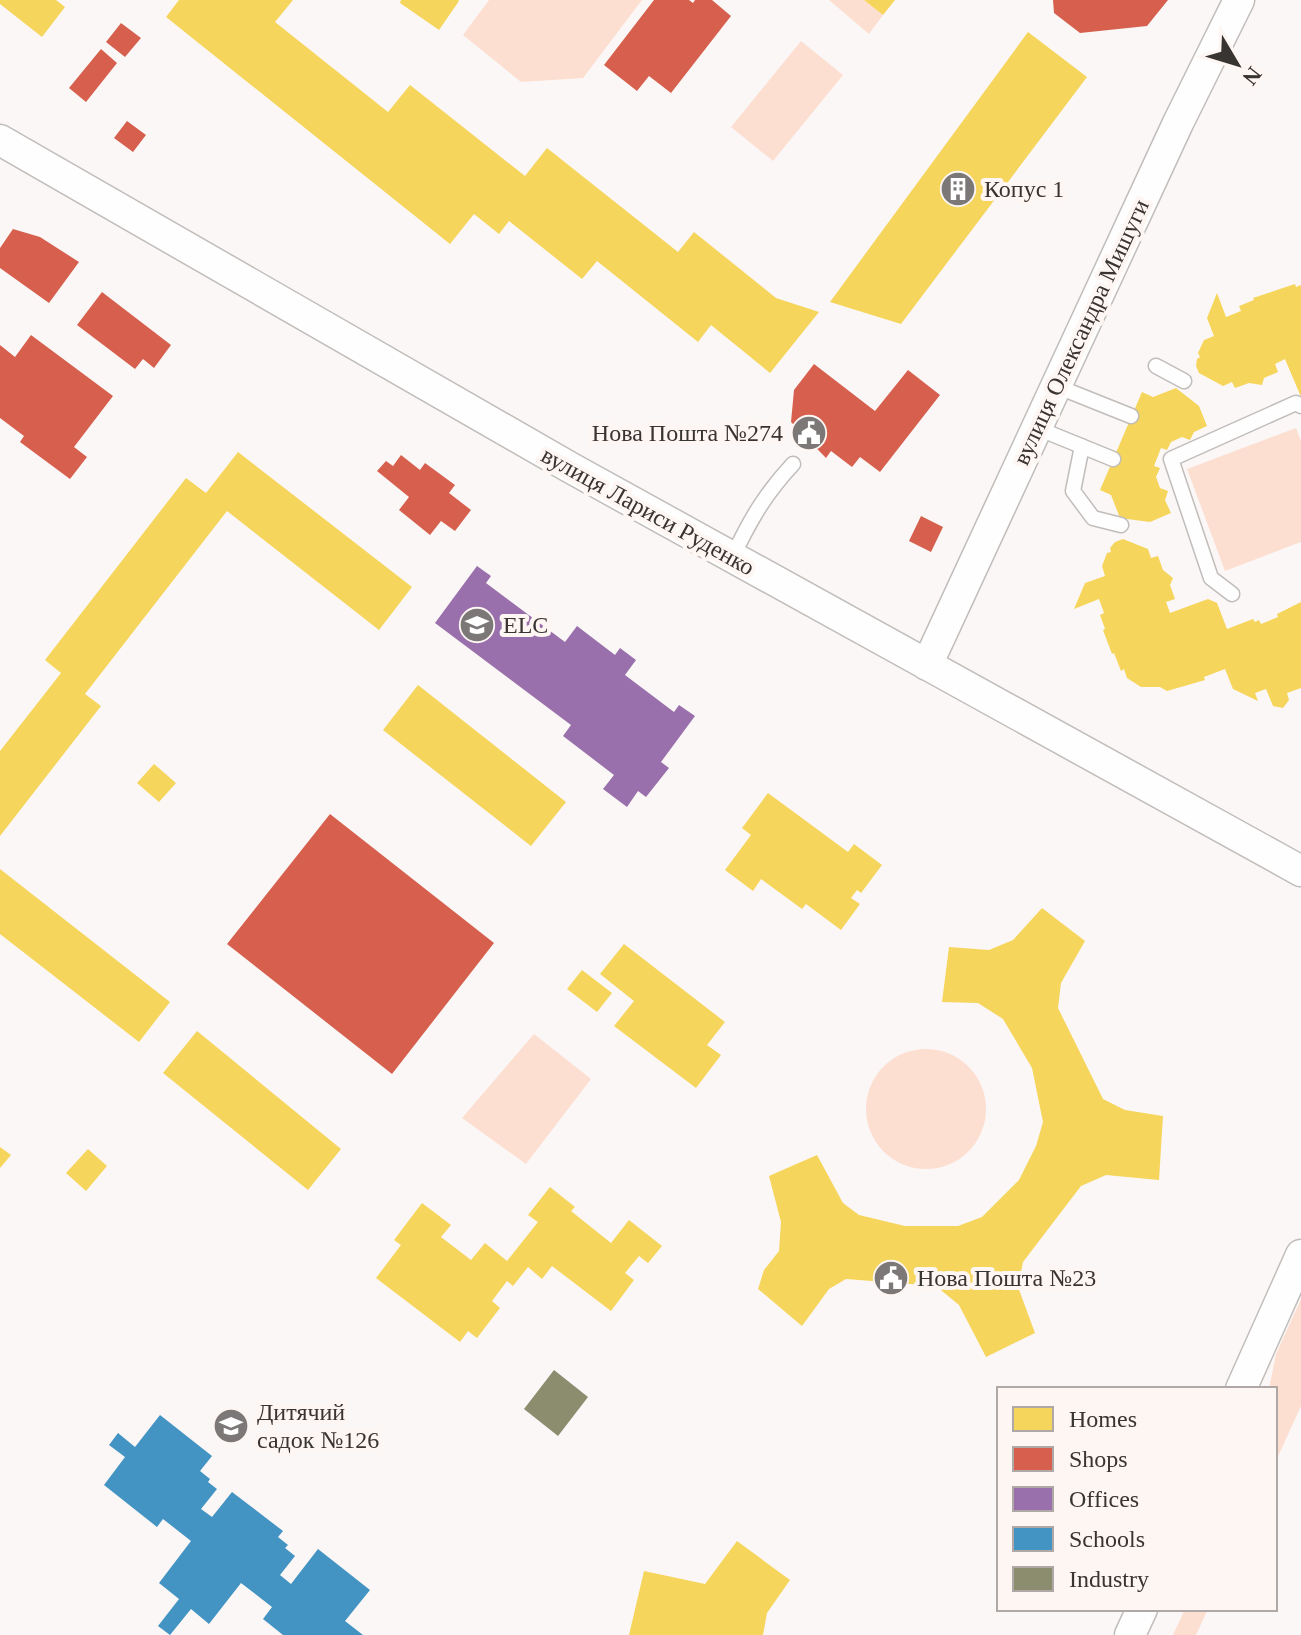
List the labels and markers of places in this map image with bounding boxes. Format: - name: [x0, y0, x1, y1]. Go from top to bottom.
- building icon: Копус 1: [939, 170, 977, 208]
- place label: Копус 1: [984, 176, 1064, 202]
- public building icon: Нова Пошта №274: [790, 414, 828, 452]
- place label: Нова Пошта №274: [592, 420, 783, 446]
- school or university icon: ELC: [458, 606, 496, 644]
- place label: ELC: [503, 612, 548, 638]
- public building icon: Нова Пошта №23: [872, 1259, 910, 1297]
- place label: Нова Пошта №23: [917, 1265, 1096, 1291]
- place label: Дитячий садок №126: [257, 1399, 379, 1453]
- school or university icon: Дитячий садок №126: [212, 1407, 250, 1445]

